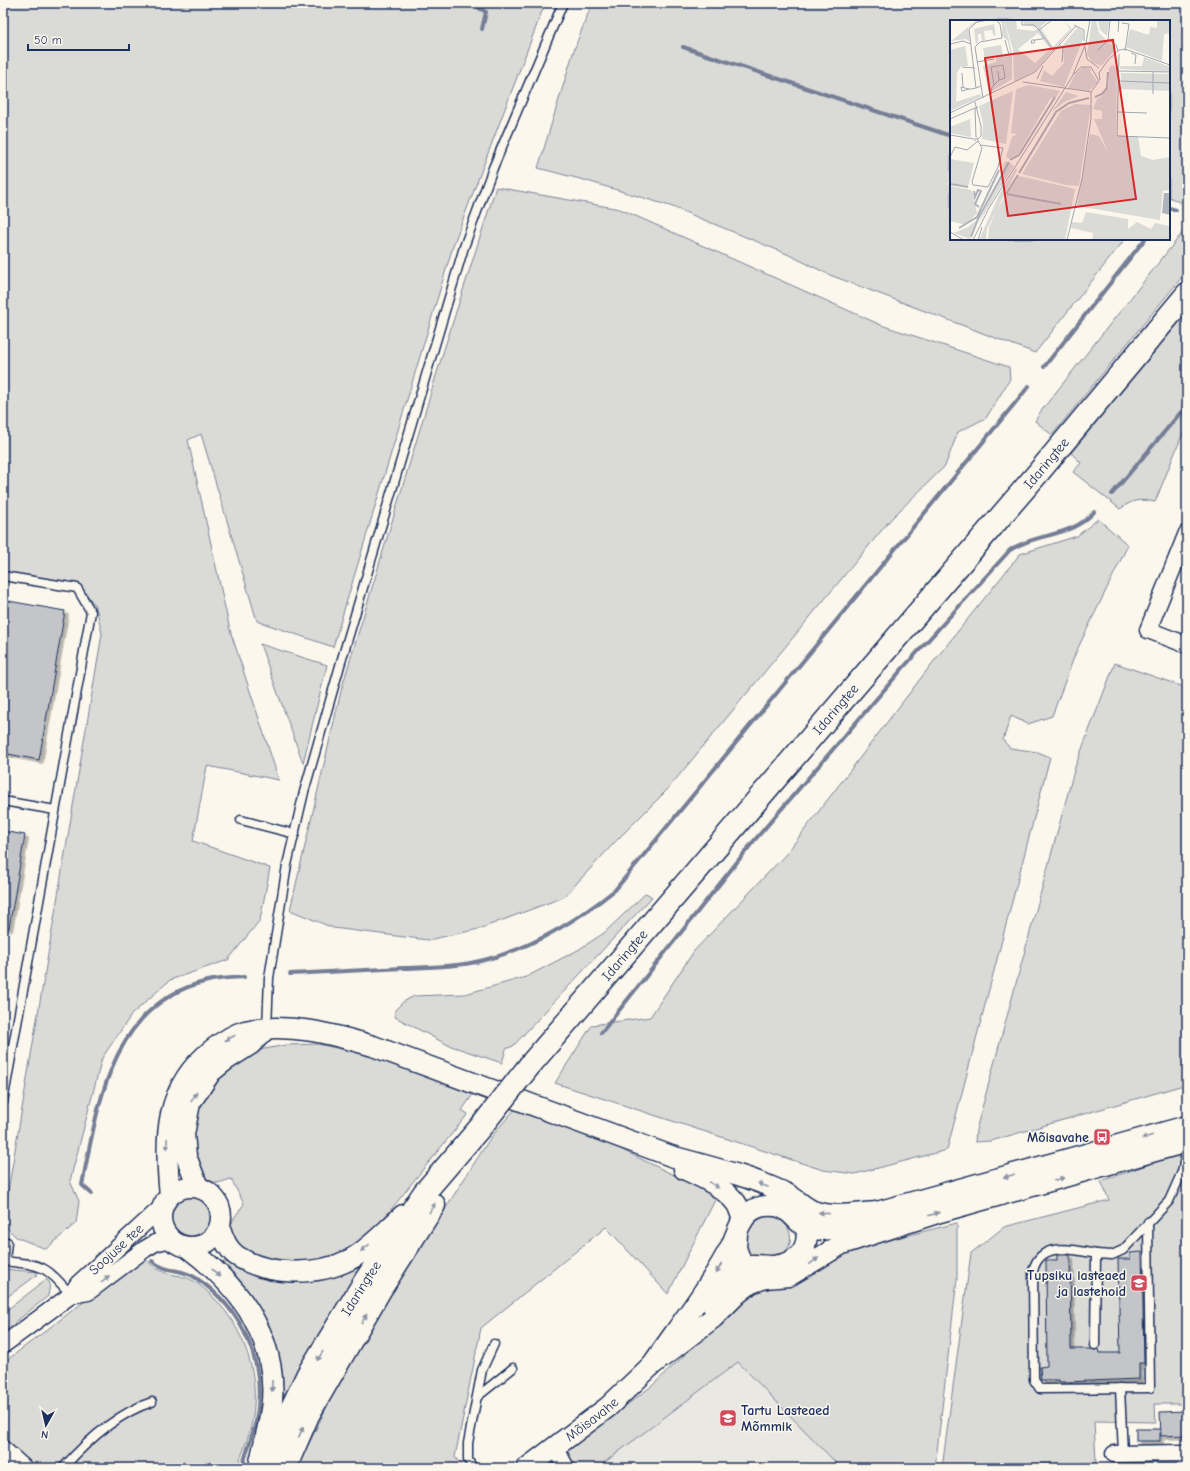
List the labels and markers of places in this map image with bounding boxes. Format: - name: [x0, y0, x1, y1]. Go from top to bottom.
- bus stop icon: Mõisavahe: [1092, 1127, 1112, 1147]
- place label: Mõisavahe: [1027, 1129, 1089, 1146]
- place label: Tupsiku lasteaed ja lastehoid: [1027, 1267, 1126, 1300]
- school or university icon: Tupsiku lasteaed ja lastehoid: [1129, 1273, 1149, 1293]
- place label: Tartu Lasteaed Mõmmik: [741, 1402, 829, 1435]
- school or university icon: Tartu Lasteaed Mõmmik: [718, 1408, 738, 1428]

